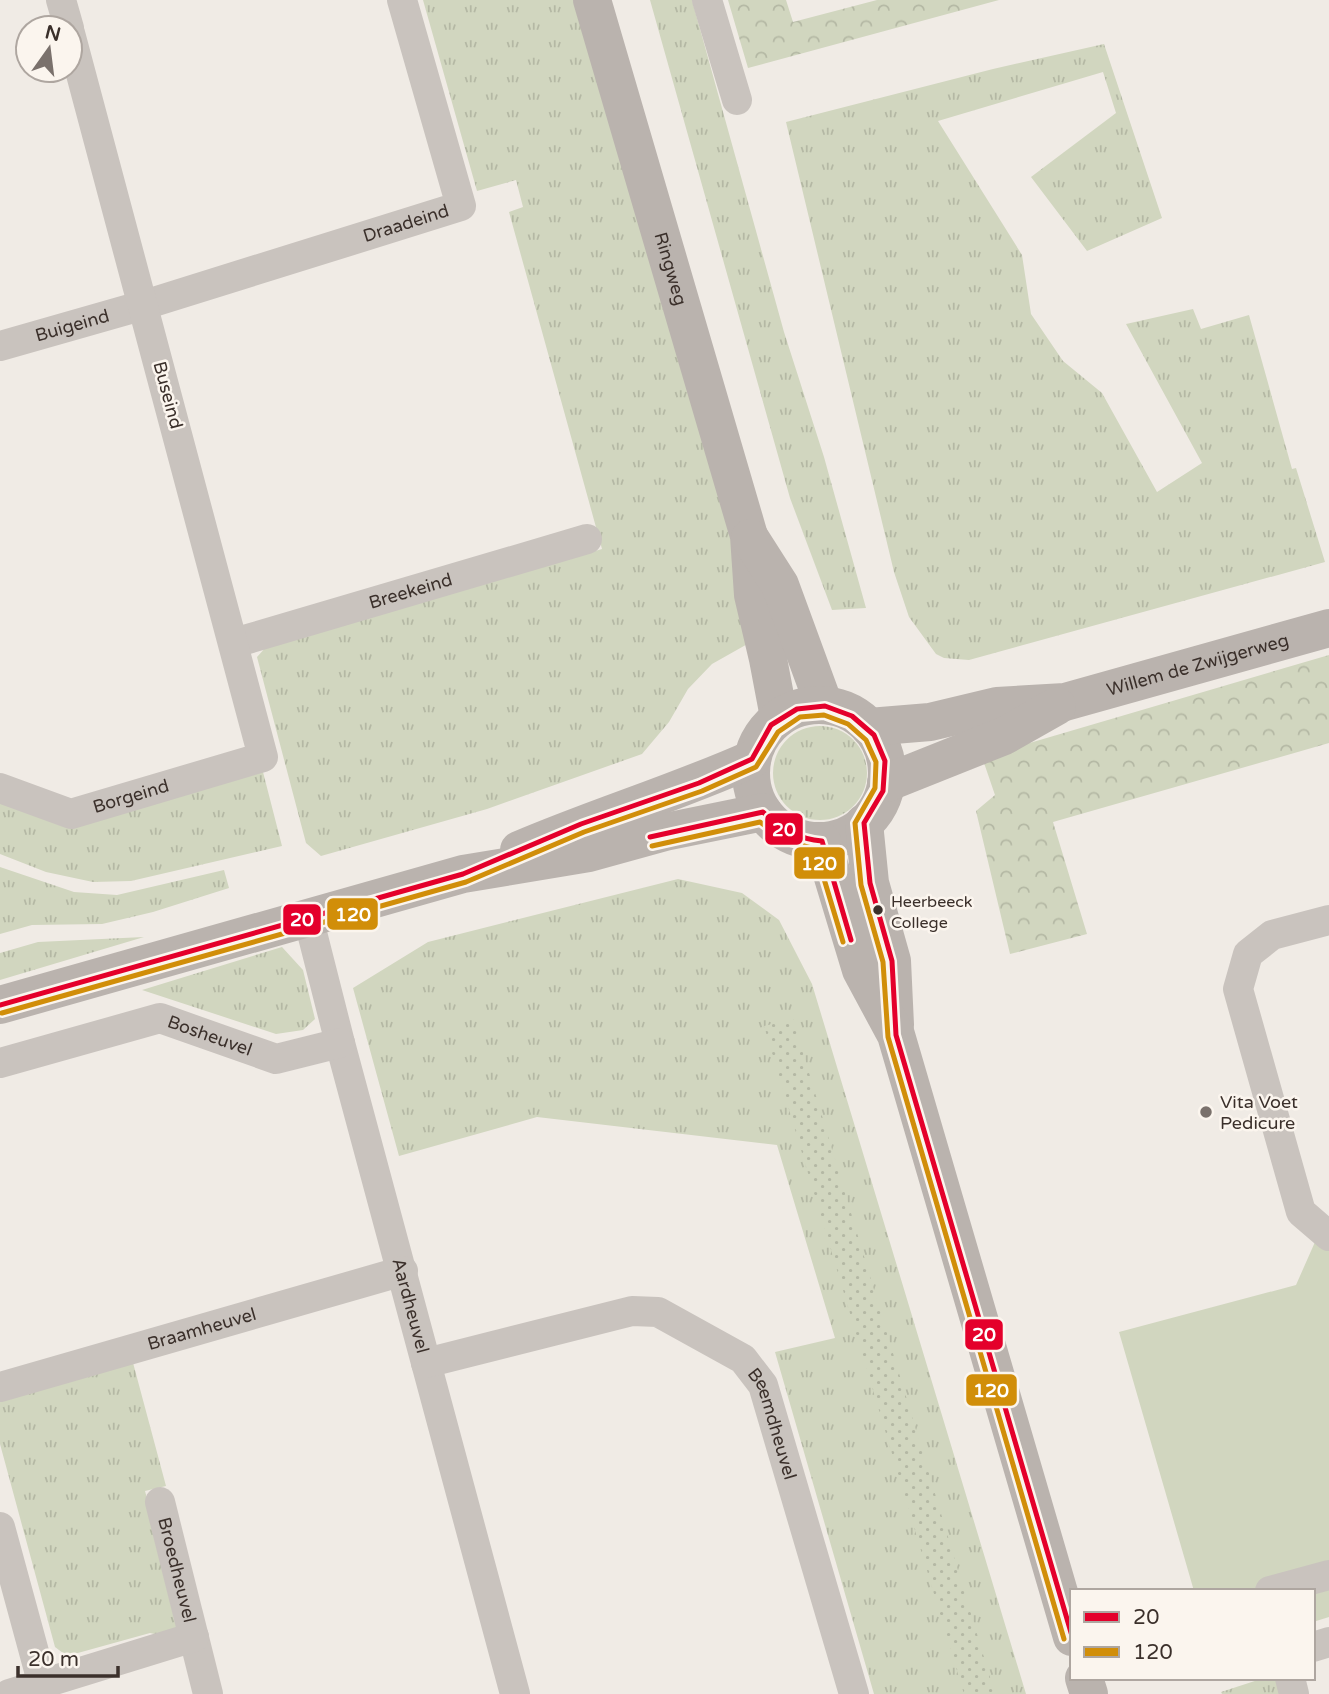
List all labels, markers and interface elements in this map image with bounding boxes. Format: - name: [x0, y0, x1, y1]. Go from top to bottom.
- north arrow: [14, 14, 84, 84]
- text: N: [43, 21, 63, 46]
- street label: Draadeind: [360, 199, 452, 247]
- street label: Ringweg: [650, 229, 692, 308]
- street label: Buigeind: [32, 304, 112, 346]
- street label: Buseind: [148, 359, 188, 431]
- street label: Breekeind: [366, 568, 455, 614]
- street label: Willem de Zwijgerweg: [1104, 629, 1291, 701]
- street label: Borgeind: [90, 775, 171, 818]
- line badge: 20: [764, 812, 804, 846]
- text: 20: [772, 819, 796, 841]
- line badge: 120: [793, 846, 846, 880]
- text: 120: [801, 853, 837, 875]
- place label: Heerbeeck College: [891, 892, 973, 933]
- line badge: 120: [326, 897, 379, 931]
- line badge: 20: [282, 903, 322, 936]
- marker: Heerbeeck College: [871, 903, 885, 917]
- text: 120: [335, 904, 371, 926]
- text: 20: [290, 909, 314, 931]
- street label: Bosheuvel: [165, 1011, 255, 1061]
- place label: Vita Voet Pedicure: [1220, 1091, 1298, 1134]
- marker: Vita Voet Pedicure: [1198, 1104, 1214, 1120]
- street label: Aardheuvel: [387, 1256, 434, 1356]
- street label: Braamheuvel: [145, 1303, 259, 1355]
- line badge: 20: [964, 1318, 1004, 1351]
- text: 20: [972, 1324, 996, 1346]
- street label: Beemdheuvel: [743, 1363, 801, 1482]
- line badge: 120: [965, 1373, 1018, 1407]
- text: 120: [973, 1380, 1009, 1402]
- street label: Broedheuvel: [153, 1515, 201, 1625]
- legend: [1070, 1589, 1315, 1680]
- text: 20: [1133, 1605, 1159, 1630]
- scale bar: [18, 1634, 117, 1678]
- text: 120: [1133, 1640, 1173, 1665]
- text: 20 m: [28, 1647, 79, 1672]

